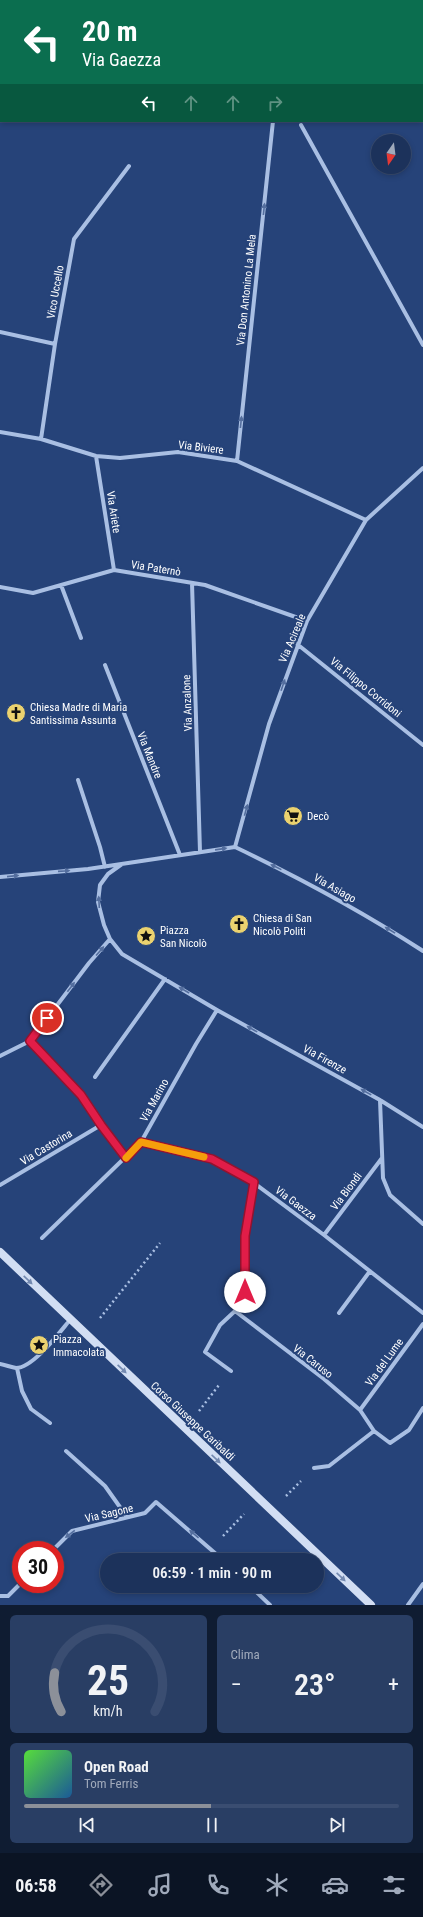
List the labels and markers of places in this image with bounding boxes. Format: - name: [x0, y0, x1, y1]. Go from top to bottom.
- place label: Chiesa Madre di Maria Santissima Assunta: [30, 701, 127, 727]
- church icon: Chiesa Madre di Maria Santissima Assunta: [5, 702, 27, 724]
- supermarket icon: Decò: [282, 805, 304, 827]
- place label: Decò: [307, 810, 330, 823]
- place label: Chiesa di San Nicolò Politi: [253, 912, 312, 938]
- church icon: Chiesa di San Nicolò Politi: [228, 913, 250, 935]
- place label: Piazza San Nicolò: [160, 924, 207, 950]
- place icon: Piazza San Nicolò: [135, 925, 157, 947]
- pin: [30, 1001, 64, 1035]
- place label: Piazza Immacolata: [53, 1333, 105, 1359]
- place icon: Piazza Immacolata: [28, 1334, 50, 1356]

